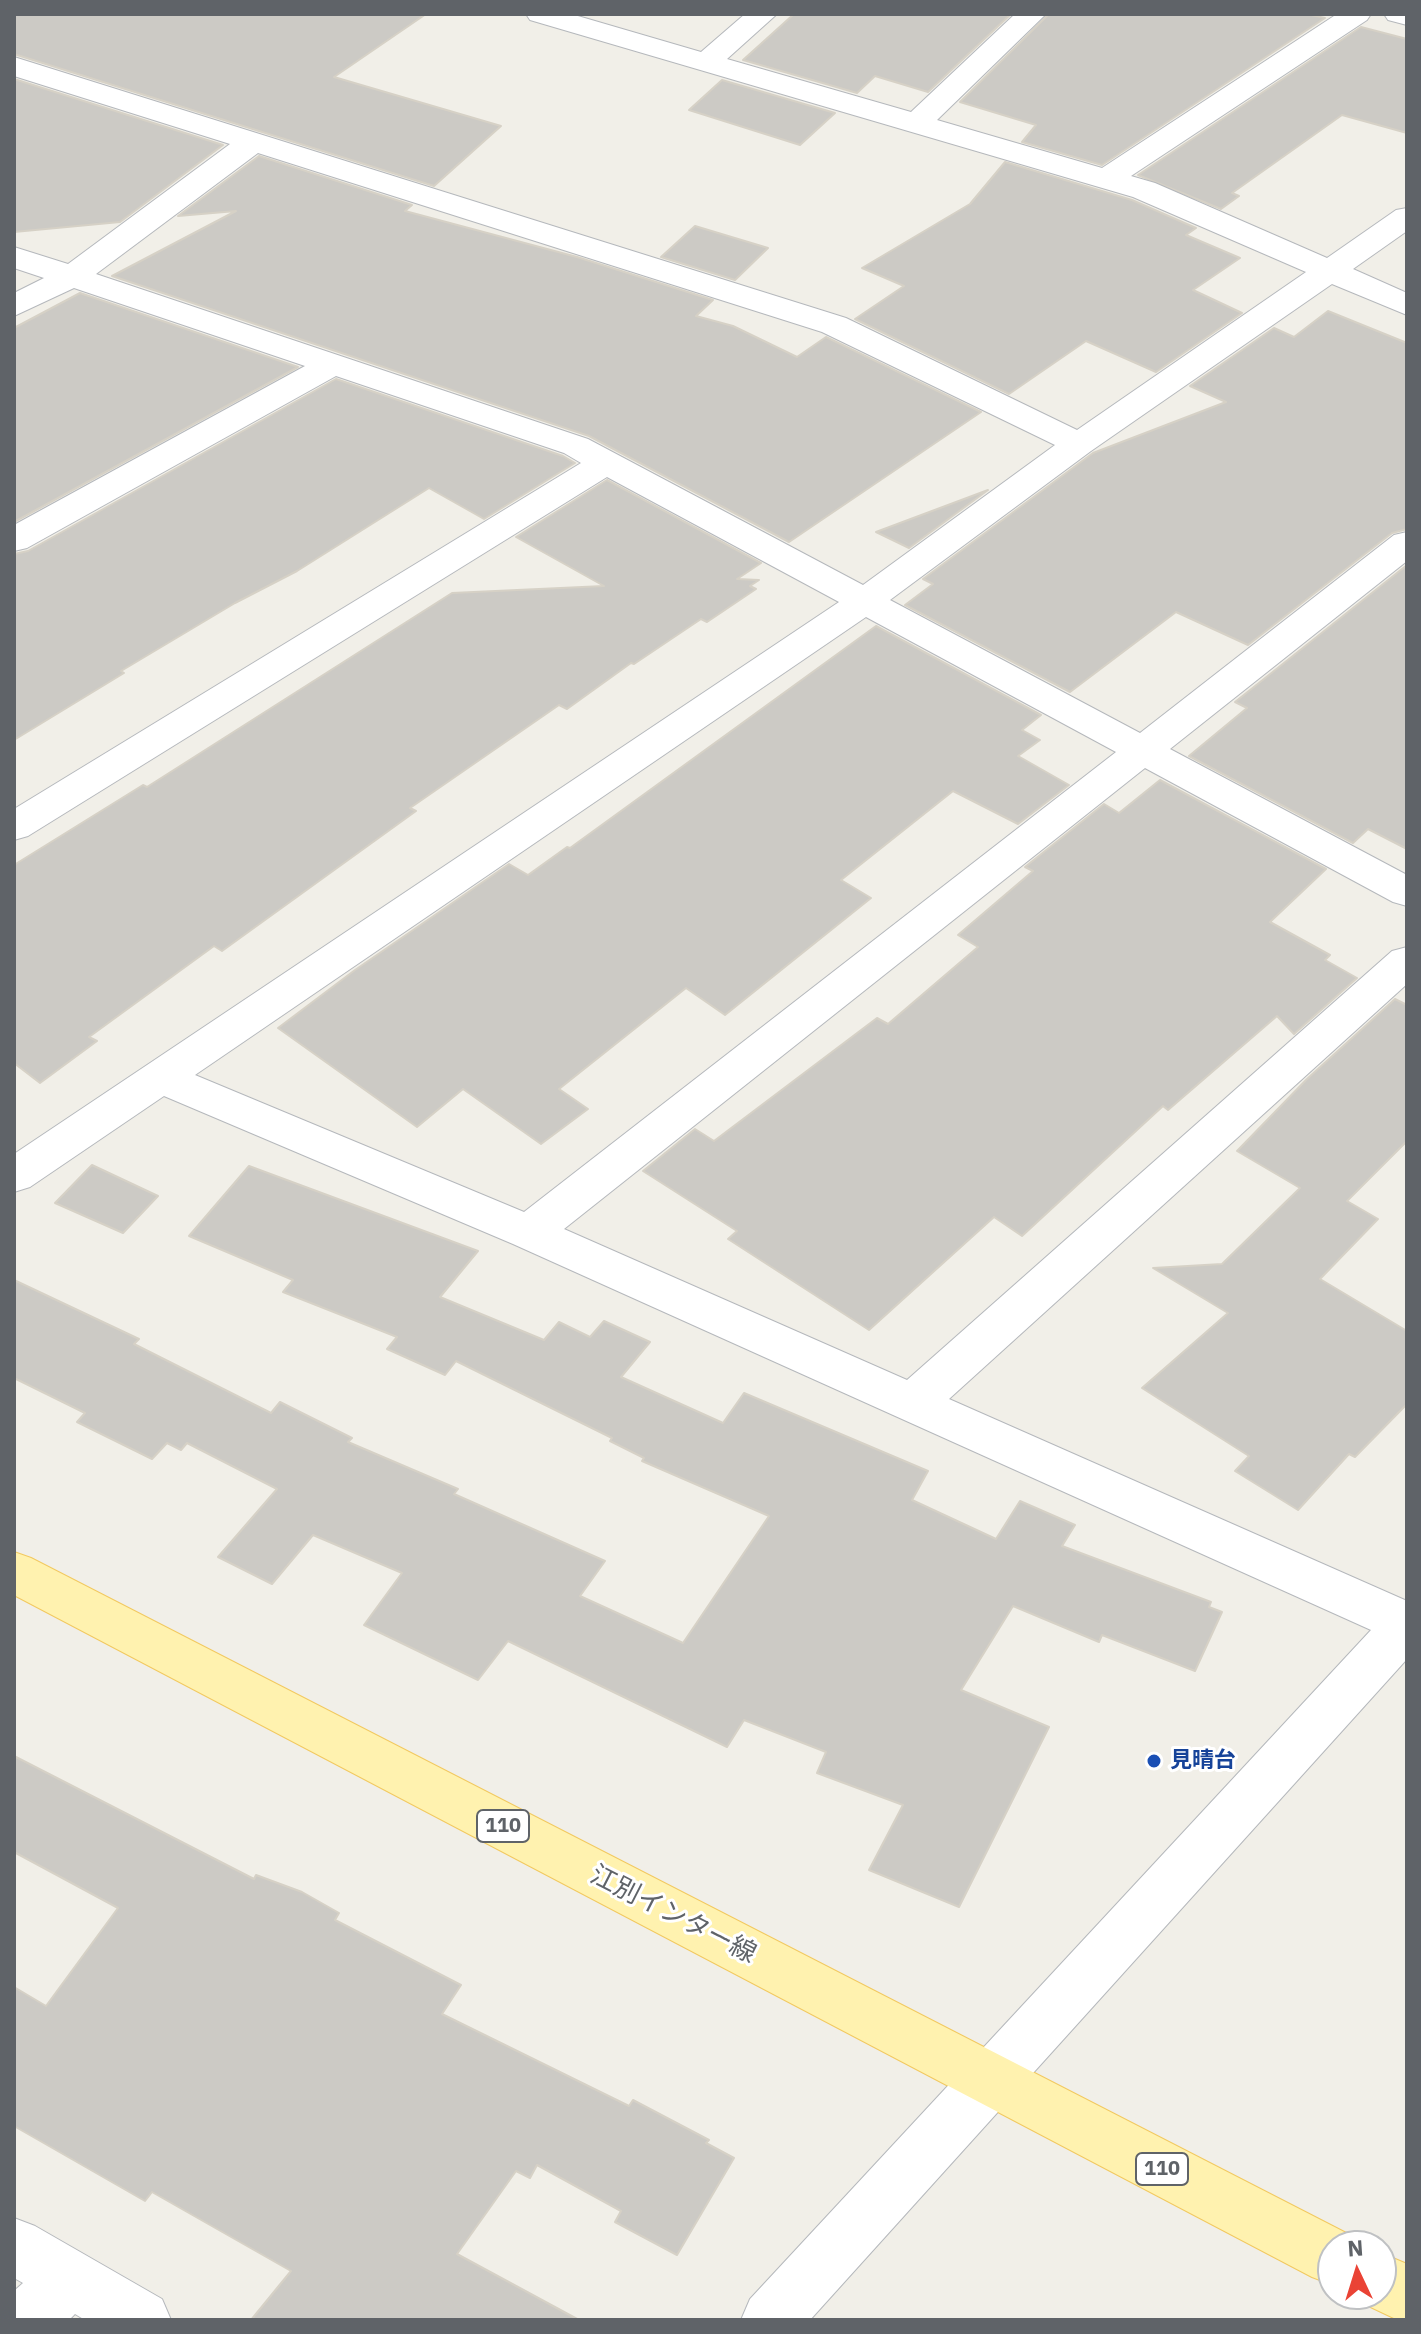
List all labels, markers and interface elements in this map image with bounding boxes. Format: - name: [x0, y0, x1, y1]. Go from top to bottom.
- place label: 見晴台: [1170, 1748, 1236, 1774]
- marker: 見晴台: [1145, 1752, 1163, 1770]
- road number: 110: [477, 1810, 529, 1842]
- street label: 江別インター線: [585, 1860, 761, 1970]
- road number: 110: [1136, 2153, 1188, 2185]
- north arrow: [1317, 2230, 1397, 2310]
- text: N: [1346, 2233, 1364, 2263]

